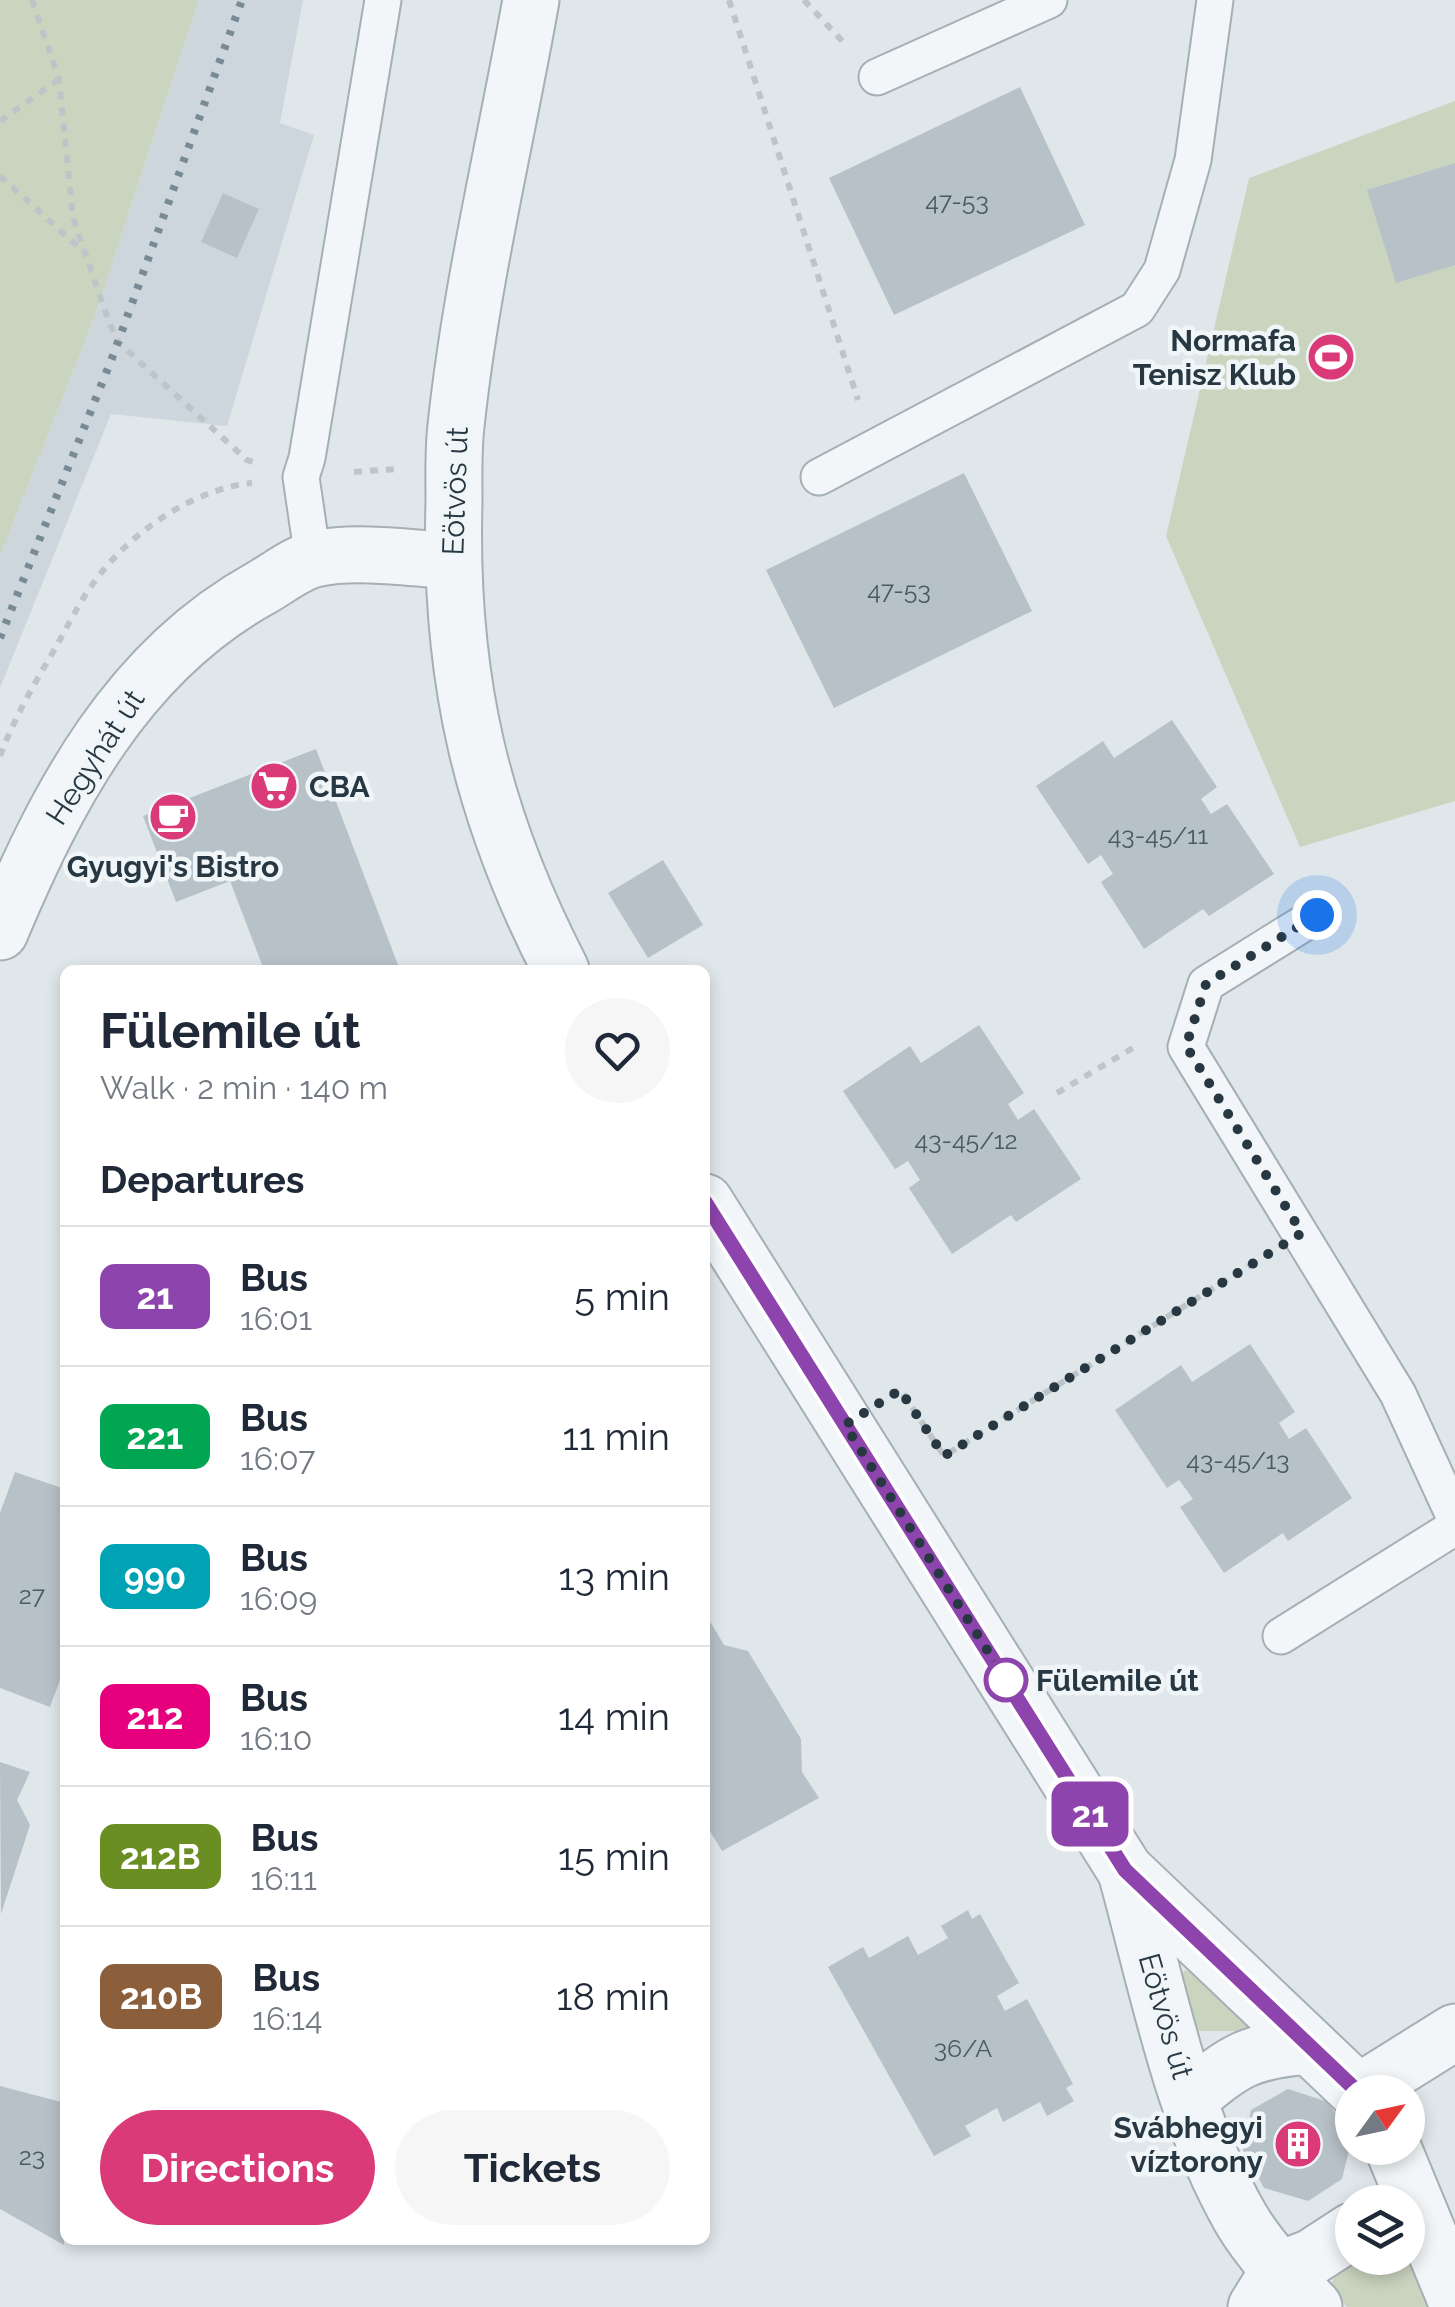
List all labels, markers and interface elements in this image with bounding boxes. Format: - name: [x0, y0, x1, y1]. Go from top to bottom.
- house number: 47-53: [925, 186, 989, 216]
- place label: Normafa Tenisz Klub: [1133, 323, 1296, 392]
- sports icon: Normafa Tenisz Klub: [1305, 331, 1357, 383]
- street label: Eötvös út: [435, 426, 475, 556]
- house number: 47-53: [867, 575, 931, 605]
- street label: Hegyhát út: [38, 683, 152, 831]
- supermarket icon: CBA: [248, 760, 300, 812]
- place label: CBA: [309, 769, 371, 804]
- cafe icon: Gyugyi's Bistro: [147, 791, 199, 843]
- house number: 43-45/11: [1108, 820, 1209, 850]
- place label: Gyugyi's Bistro: [67, 849, 279, 884]
- your location: [1292, 890, 1342, 940]
- button: heart: [565, 998, 670, 1103]
- text: Fülemile út: [100, 1003, 361, 1059]
- text: Walk · 2 min · 140 m: [100, 1069, 388, 1106]
- house number: 43-45/12: [915, 1125, 1017, 1155]
- text: Departures: [100, 1157, 305, 1202]
- text: Bus: [240, 1255, 308, 1300]
- text: 5 min: [574, 1274, 670, 1319]
- text: 21: [136, 1276, 174, 1317]
- text: 16:01: [240, 1300, 312, 1337]
- text: Bus: [240, 1395, 308, 1440]
- text: 11 min: [562, 1414, 670, 1459]
- text: 221: [127, 1416, 183, 1457]
- text: 16:07: [240, 1440, 315, 1477]
- house number: 43-45/13: [1186, 1445, 1290, 1475]
- text: Bus: [240, 1535, 308, 1580]
- text: 13 min: [558, 1554, 670, 1599]
- text: 990: [124, 1556, 186, 1597]
- house number: 27: [19, 1580, 46, 1610]
- text: 16:09: [240, 1580, 317, 1617]
- marker: Fülemile út: [985, 1659, 1027, 1701]
- place label: Fülemile út: [1036, 1663, 1199, 1698]
- text: Bus: [240, 1675, 308, 1720]
- text: 14 min: [558, 1694, 670, 1739]
- text: 212: [127, 1696, 183, 1737]
- text: 16:10: [240, 1720, 312, 1757]
- line badge: 21: [1045, 1782, 1135, 1846]
- text: 21: [1071, 1794, 1109, 1835]
- text: Bus: [251, 1815, 319, 1860]
- text: 15 min: [558, 1834, 670, 1879]
- text: 212B: [120, 1836, 201, 1877]
- text: 16:11: [251, 1860, 317, 1897]
- street label: Eötvös út: [1131, 1949, 1201, 2083]
- text: Bus: [252, 1955, 320, 2000]
- text: 18 min: [556, 1974, 670, 2019]
- text: 210B: [120, 1976, 202, 2017]
- text: 16:14: [252, 2000, 323, 2037]
- house number: 36/A: [934, 2033, 992, 2063]
- north arrow: [1335, 2075, 1425, 2165]
- map controls: [1335, 2075, 1425, 2275]
- button: Directions: [100, 2110, 375, 2225]
- button: Tickets: [395, 2110, 670, 2225]
- place label: Svábhegyi víztorony: [1114, 2110, 1263, 2179]
- building icon: Svábhegyi víztorony: [1272, 2118, 1324, 2170]
- house number: 23: [19, 2141, 45, 2171]
- button: layers: [1335, 2185, 1425, 2275]

